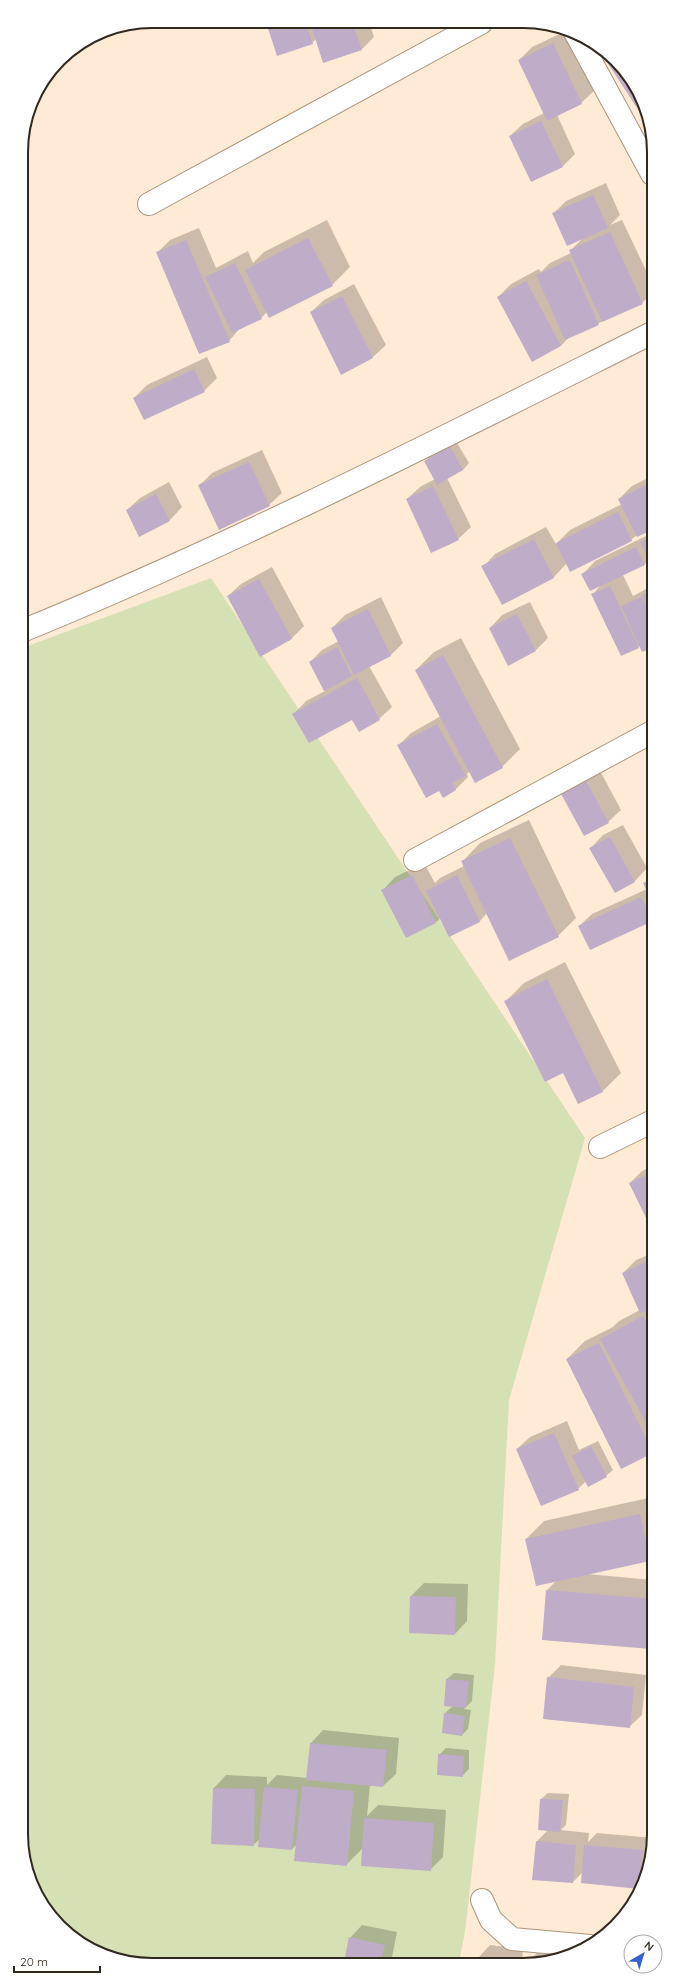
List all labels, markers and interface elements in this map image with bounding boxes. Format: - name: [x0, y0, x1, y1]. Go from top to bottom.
- north arrow: [623, 1934, 663, 1974]
- text: N: [642, 1938, 657, 1954]
- scale bar: [14, 1948, 100, 1974]
- text: 20 m: [20, 1954, 48, 1969]

